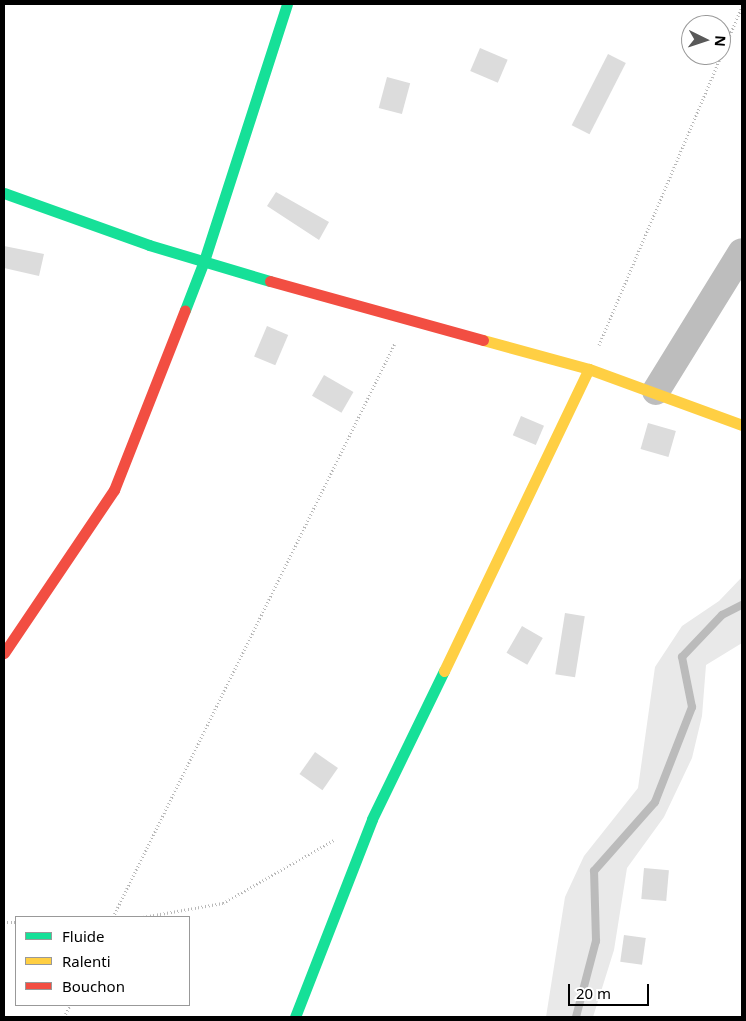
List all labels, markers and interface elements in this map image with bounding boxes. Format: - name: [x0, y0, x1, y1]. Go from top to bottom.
- north arrow: [681, 15, 731, 65]
- text: N: [711, 35, 730, 47]
- legend: [15, 916, 190, 1006]
- text: Fluide: [62, 926, 104, 946]
- text: Ralenti: [62, 951, 111, 971]
- scale bar: [571, 974, 652, 1006]
- text: Bouchon: [62, 976, 125, 996]
- text: 20 m: [576, 983, 611, 1003]

